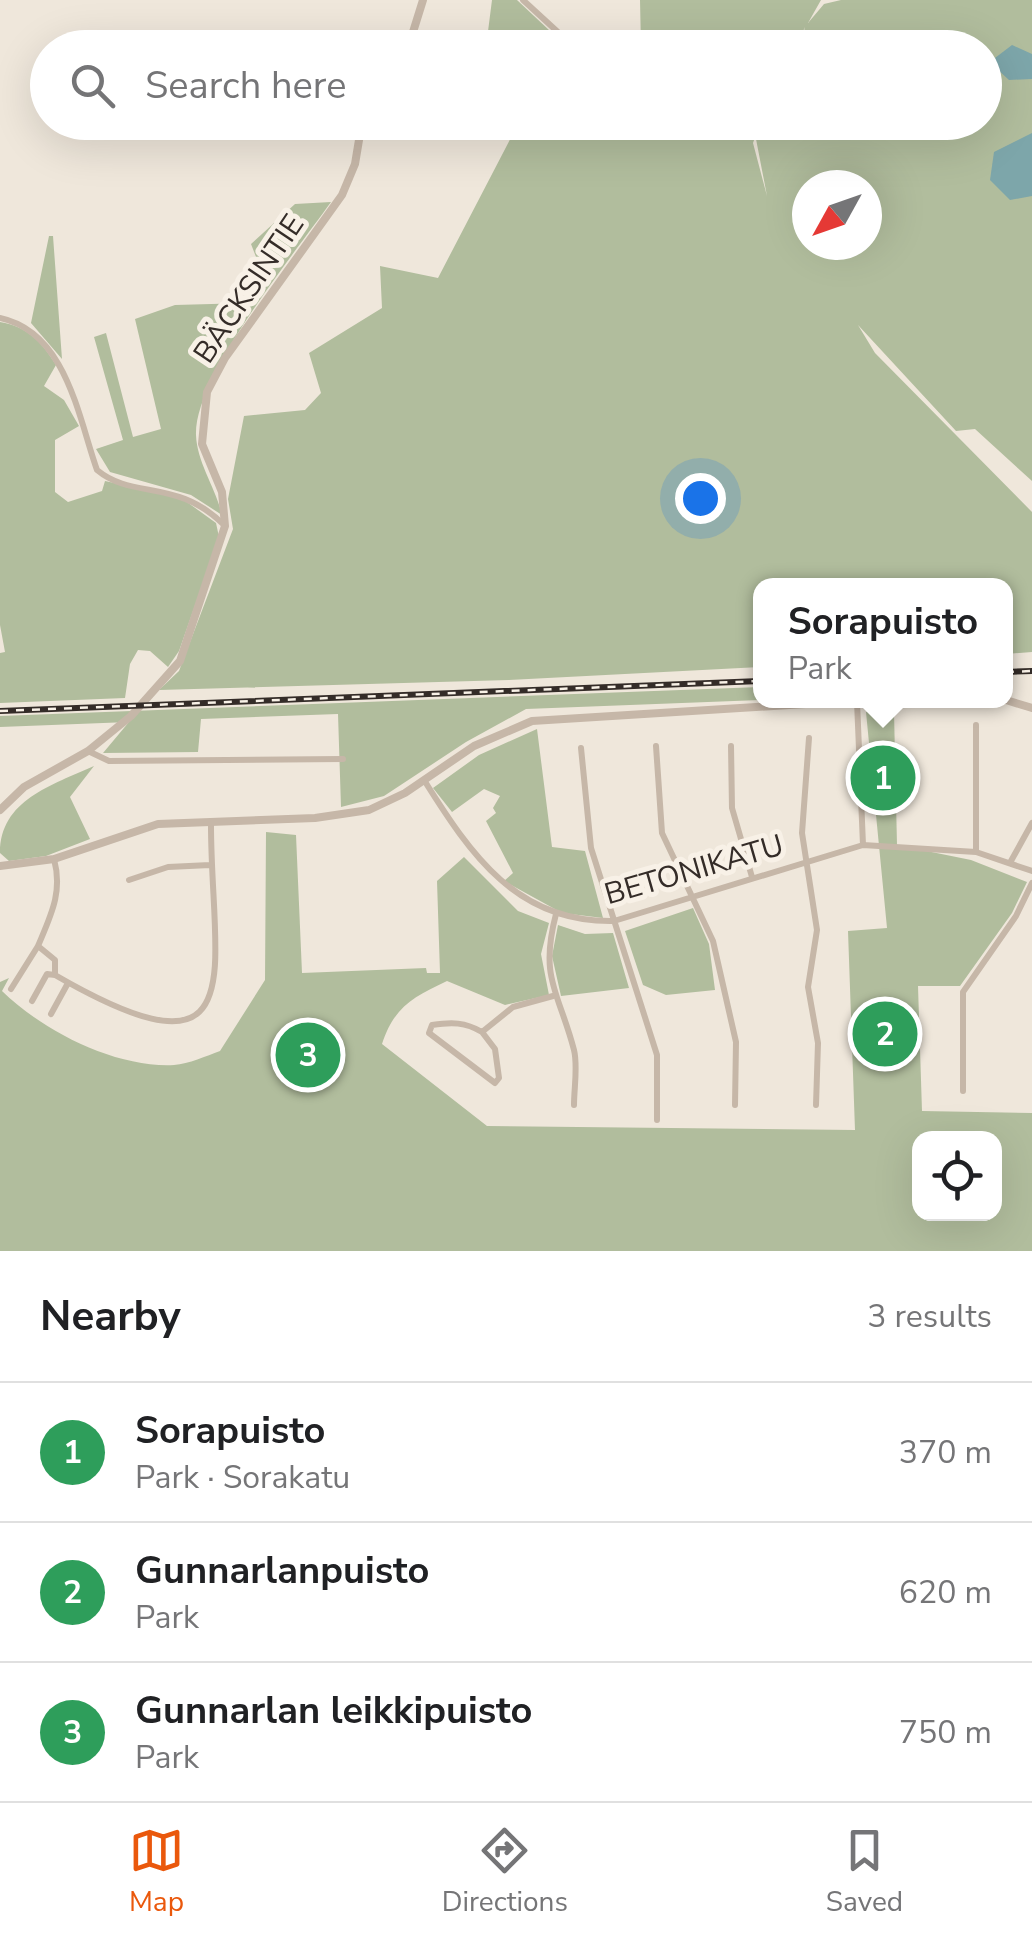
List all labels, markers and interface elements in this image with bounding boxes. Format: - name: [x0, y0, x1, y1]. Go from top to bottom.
- search box: [30, 30, 1002, 140]
- icon: search: [65, 58, 120, 113]
- text: Search here: [145, 60, 346, 111]
- north arrow: [792, 170, 882, 260]
- street label: BÄCKSINTIE: [184, 207, 314, 371]
- your location: [675, 473, 726, 524]
- popup: [753, 578, 1013, 708]
- text: Sorapuisto: [788, 596, 978, 647]
- text: Park: [788, 647, 852, 690]
- pin: 1: [850, 740, 916, 816]
- street label: BETONIKATU: [600, 825, 788, 915]
- pin: 2: [852, 996, 918, 1072]
- pin: 3: [276, 1018, 340, 1092]
- map controls: [912, 1131, 1002, 1221]
- button: locate: [912, 1131, 1002, 1221]
- text: Nearby: [40, 1288, 181, 1345]
- text: 3 results: [867, 1295, 992, 1338]
- text: Sorapuisto: [135, 1405, 326, 1456]
- text: 1: [63, 1431, 82, 1474]
- text: 370 m: [899, 1431, 992, 1474]
- text: Park · Sorakatu: [135, 1456, 350, 1499]
- text: Gunnarlanpuisto: [135, 1545, 429, 1596]
- text: 2: [63, 1571, 82, 1614]
- text: 620 m: [899, 1571, 992, 1614]
- text: Park: [135, 1596, 199, 1639]
- text: Gunnarlan leikkipuisto: [135, 1685, 532, 1736]
- text: 3: [63, 1711, 82, 1754]
- text: 750 m: [899, 1711, 992, 1754]
- text: Park: [135, 1736, 199, 1779]
- tab: Map: [129, 1823, 184, 1921]
- tab: Directions: [442, 1823, 568, 1921]
- tab: Saved: [826, 1823, 903, 1921]

